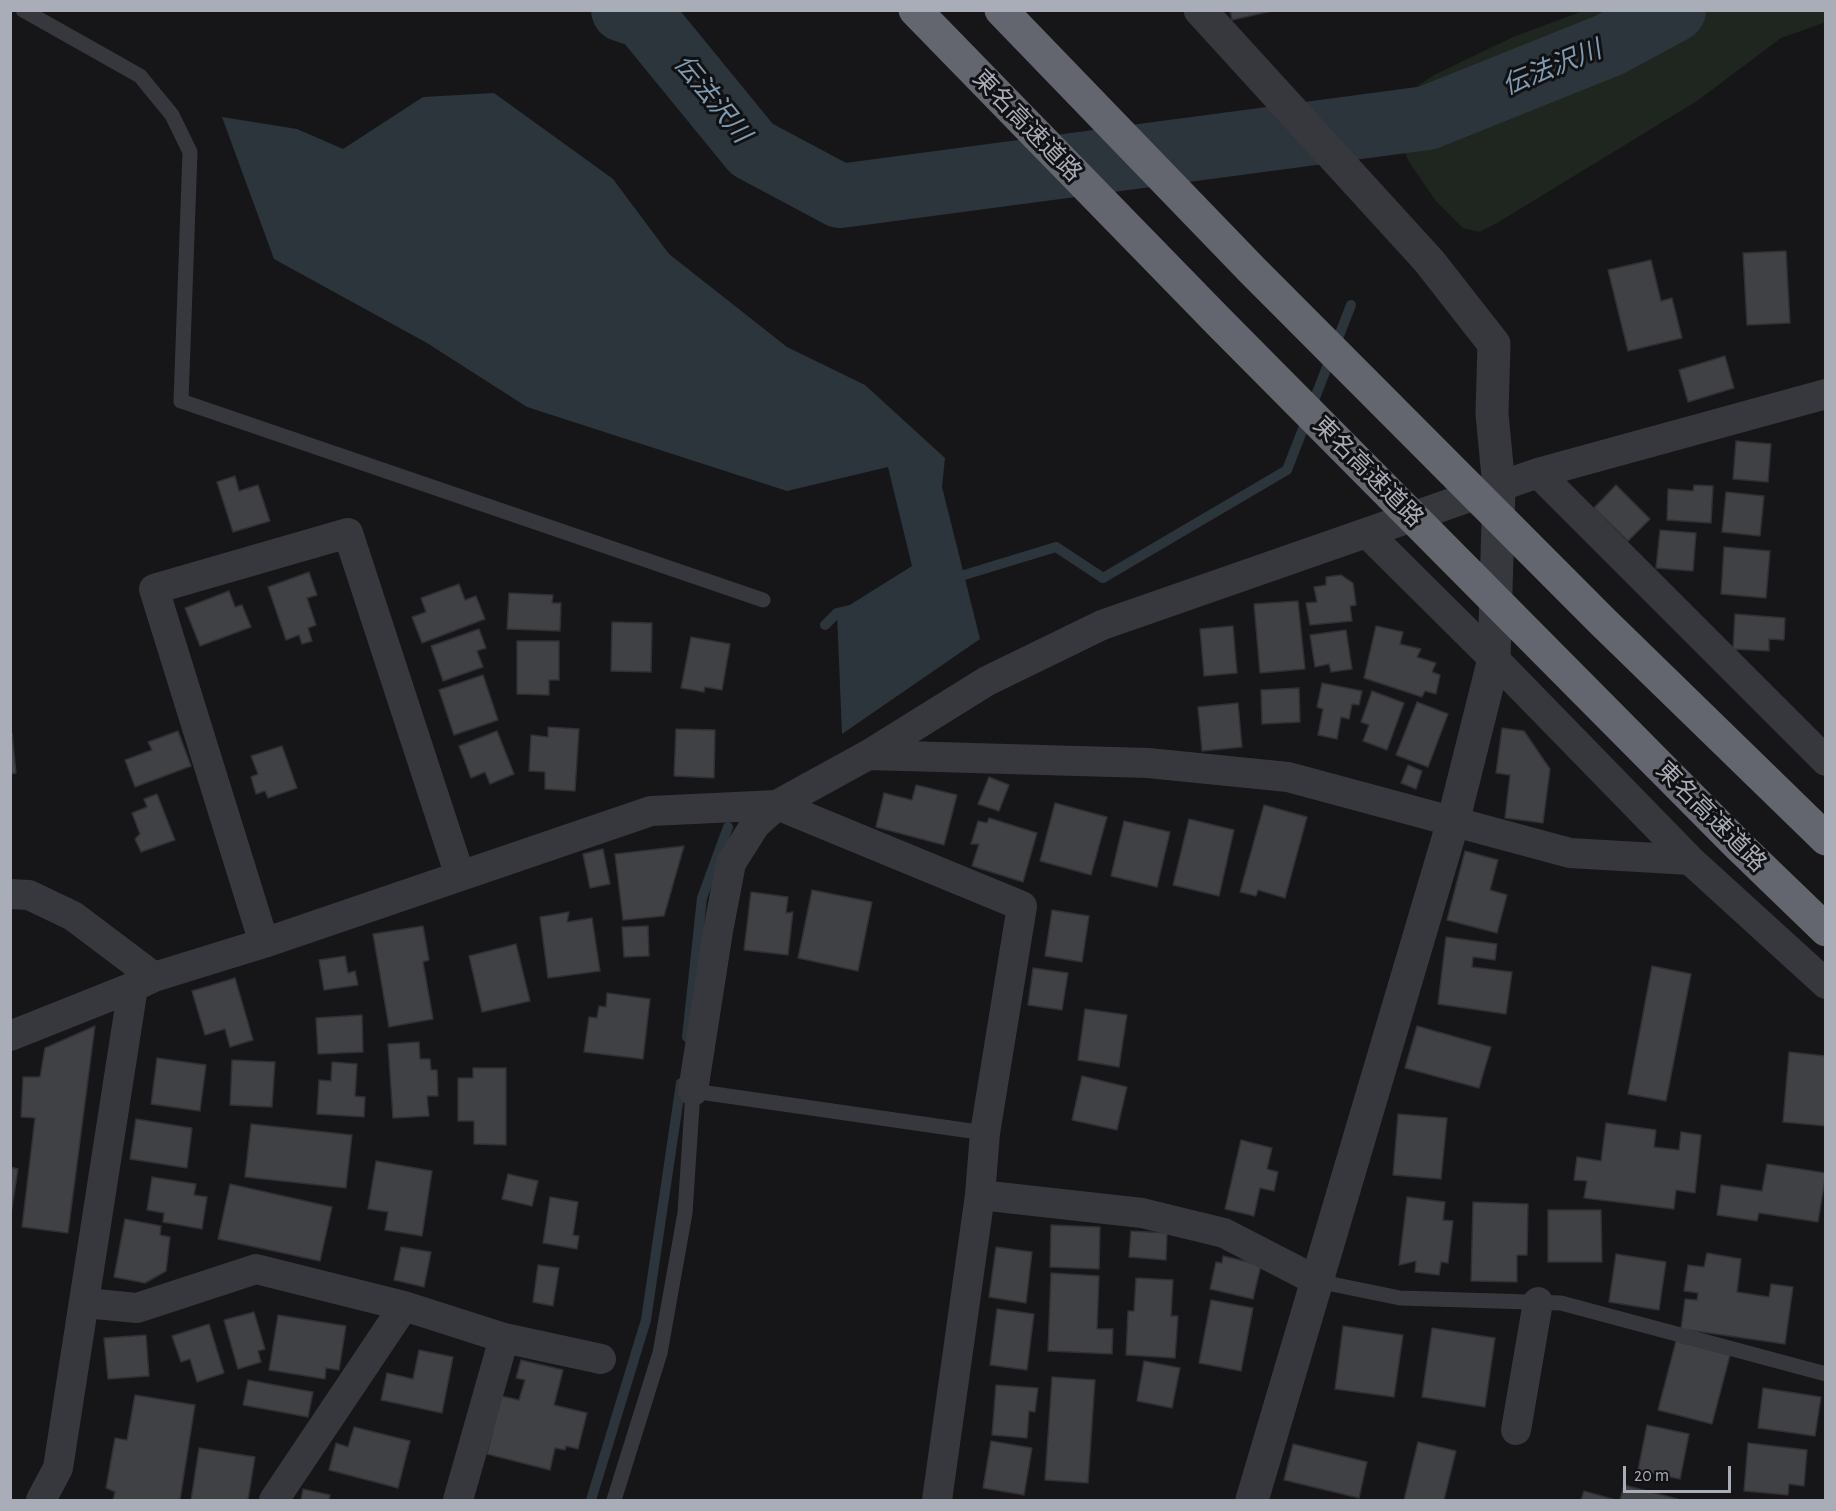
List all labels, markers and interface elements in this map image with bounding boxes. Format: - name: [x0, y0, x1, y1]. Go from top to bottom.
- water label: 伝法沢川: [1498, 34, 1606, 102]
- water label: 伝法沢川: [667, 49, 757, 149]
- street label: 東名高速道路: [967, 64, 1087, 188]
- street label: 東名高速道路: [1307, 411, 1429, 533]
- street label: 東名高速道路: [1650, 756, 1772, 878]
- scale bar: [1626, 1454, 1734, 1492]
- text: 20 m: [1634, 1467, 1669, 1485]

